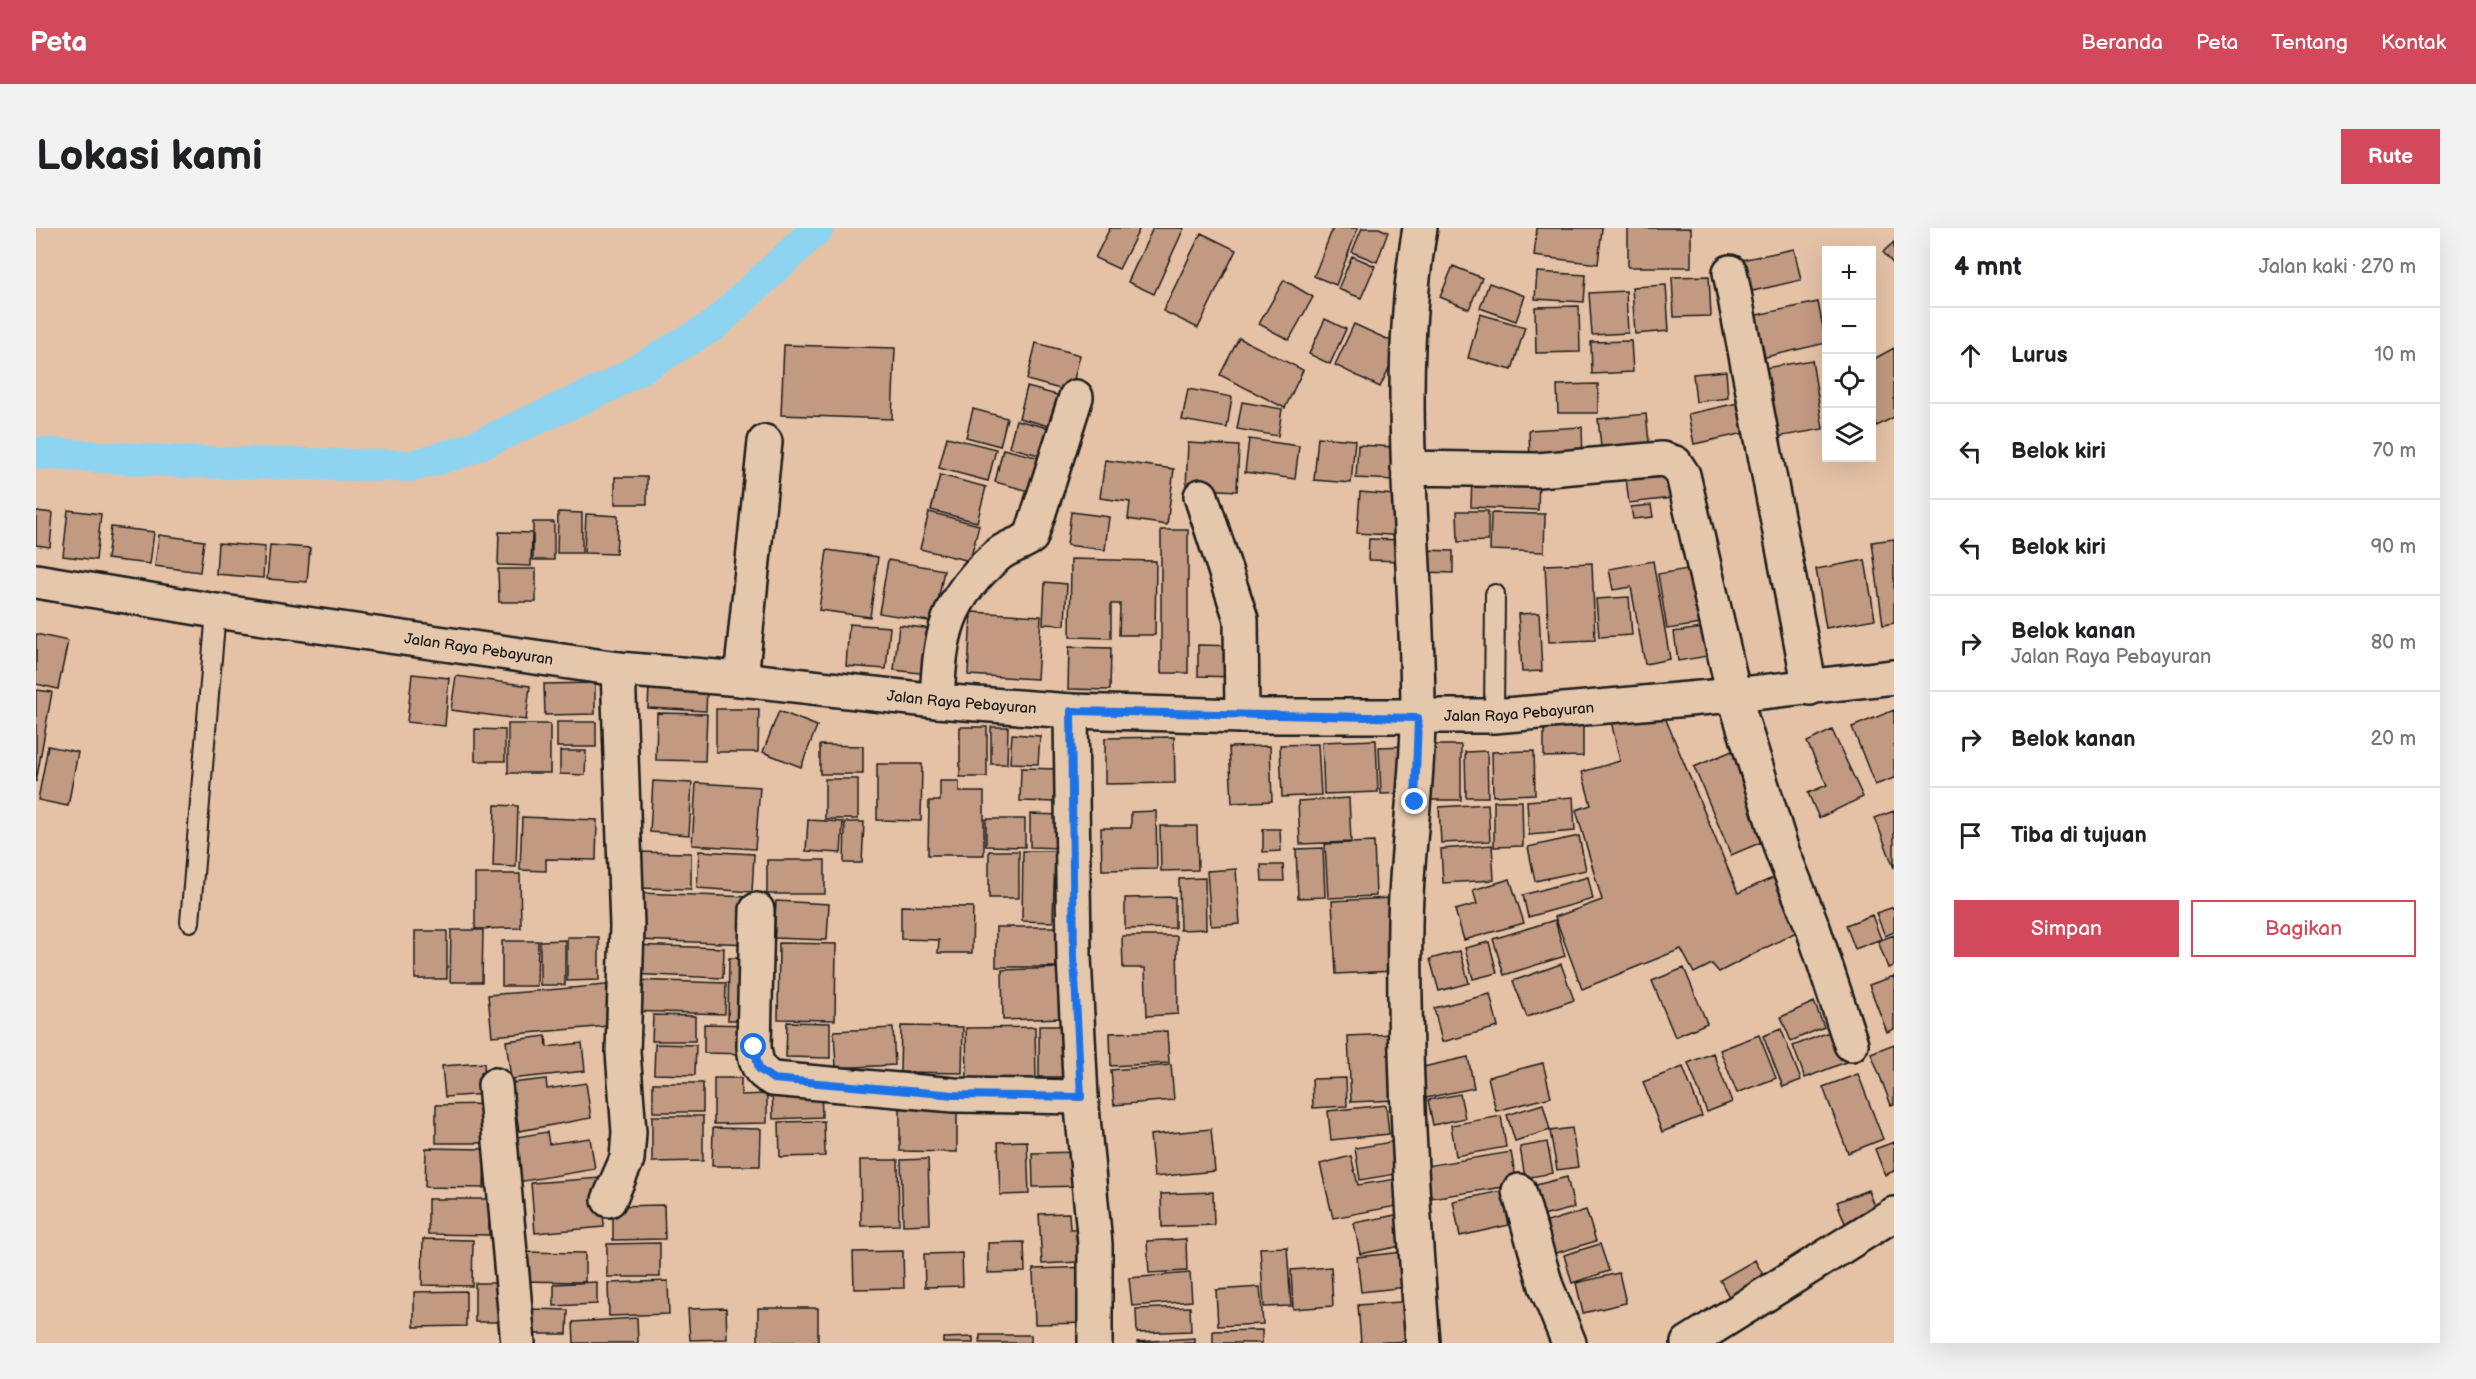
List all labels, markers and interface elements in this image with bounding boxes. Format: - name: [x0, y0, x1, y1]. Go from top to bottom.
- text: Peta: [30, 26, 87, 59]
- text: Beranda: [2081, 30, 2163, 55]
- text: Peta: [2196, 30, 2239, 55]
- text: Tentang: [2272, 30, 2348, 55]
- text: Kontak: [2381, 30, 2446, 55]
- button: Rute: [2341, 129, 2440, 184]
- text: Lokasi kami: [36, 131, 262, 182]
- map controls: [1822, 246, 1876, 462]
- button: +: [1822, 246, 1876, 300]
- text: 4 mnt: [1954, 252, 2022, 283]
- text: Jalan kaki · 270 m: [2259, 255, 2416, 279]
- button: −: [1822, 300, 1876, 354]
- icon: ahead: [1954, 339, 1987, 372]
- text: Lurus: [2011, 342, 2067, 369]
- text: 10 m: [2375, 343, 2416, 367]
- button: locate: [1822, 354, 1876, 408]
- button: layers: [1822, 408, 1876, 462]
- icon: left: [1954, 435, 1987, 468]
- text: Belok kiri: [2011, 438, 2106, 465]
- text: 70 m: [2372, 439, 2416, 463]
- icon: left: [1954, 531, 1987, 564]
- text: Belok kiri: [2011, 534, 2106, 561]
- text: 90 m: [2371, 535, 2416, 559]
- text: Belok kanan: [2011, 618, 2136, 645]
- icon: right: [1954, 627, 1987, 660]
- street label: Jalan Raya Pebayuran: [403, 629, 554, 670]
- text: 80 m: [2371, 631, 2416, 655]
- text: Jalan Raya Pebayuran: [2011, 645, 2211, 669]
- street label: Jalan Raya Pebayuran: [886, 686, 1037, 718]
- street label: Jalan Raya Pebayuran: [1444, 698, 1595, 726]
- icon: right: [1954, 723, 1987, 756]
- text: Belok kanan: [2011, 726, 2136, 753]
- text: 20 m: [2371, 727, 2416, 751]
- route end: [1401, 788, 1427, 814]
- icon: arrive: [1954, 819, 1987, 852]
- text: Tiba di tujuan: [2011, 822, 2147, 849]
- button: Simpan: [1954, 900, 2179, 957]
- button: Bagikan: [2191, 900, 2416, 957]
- route start: [740, 1033, 766, 1059]

